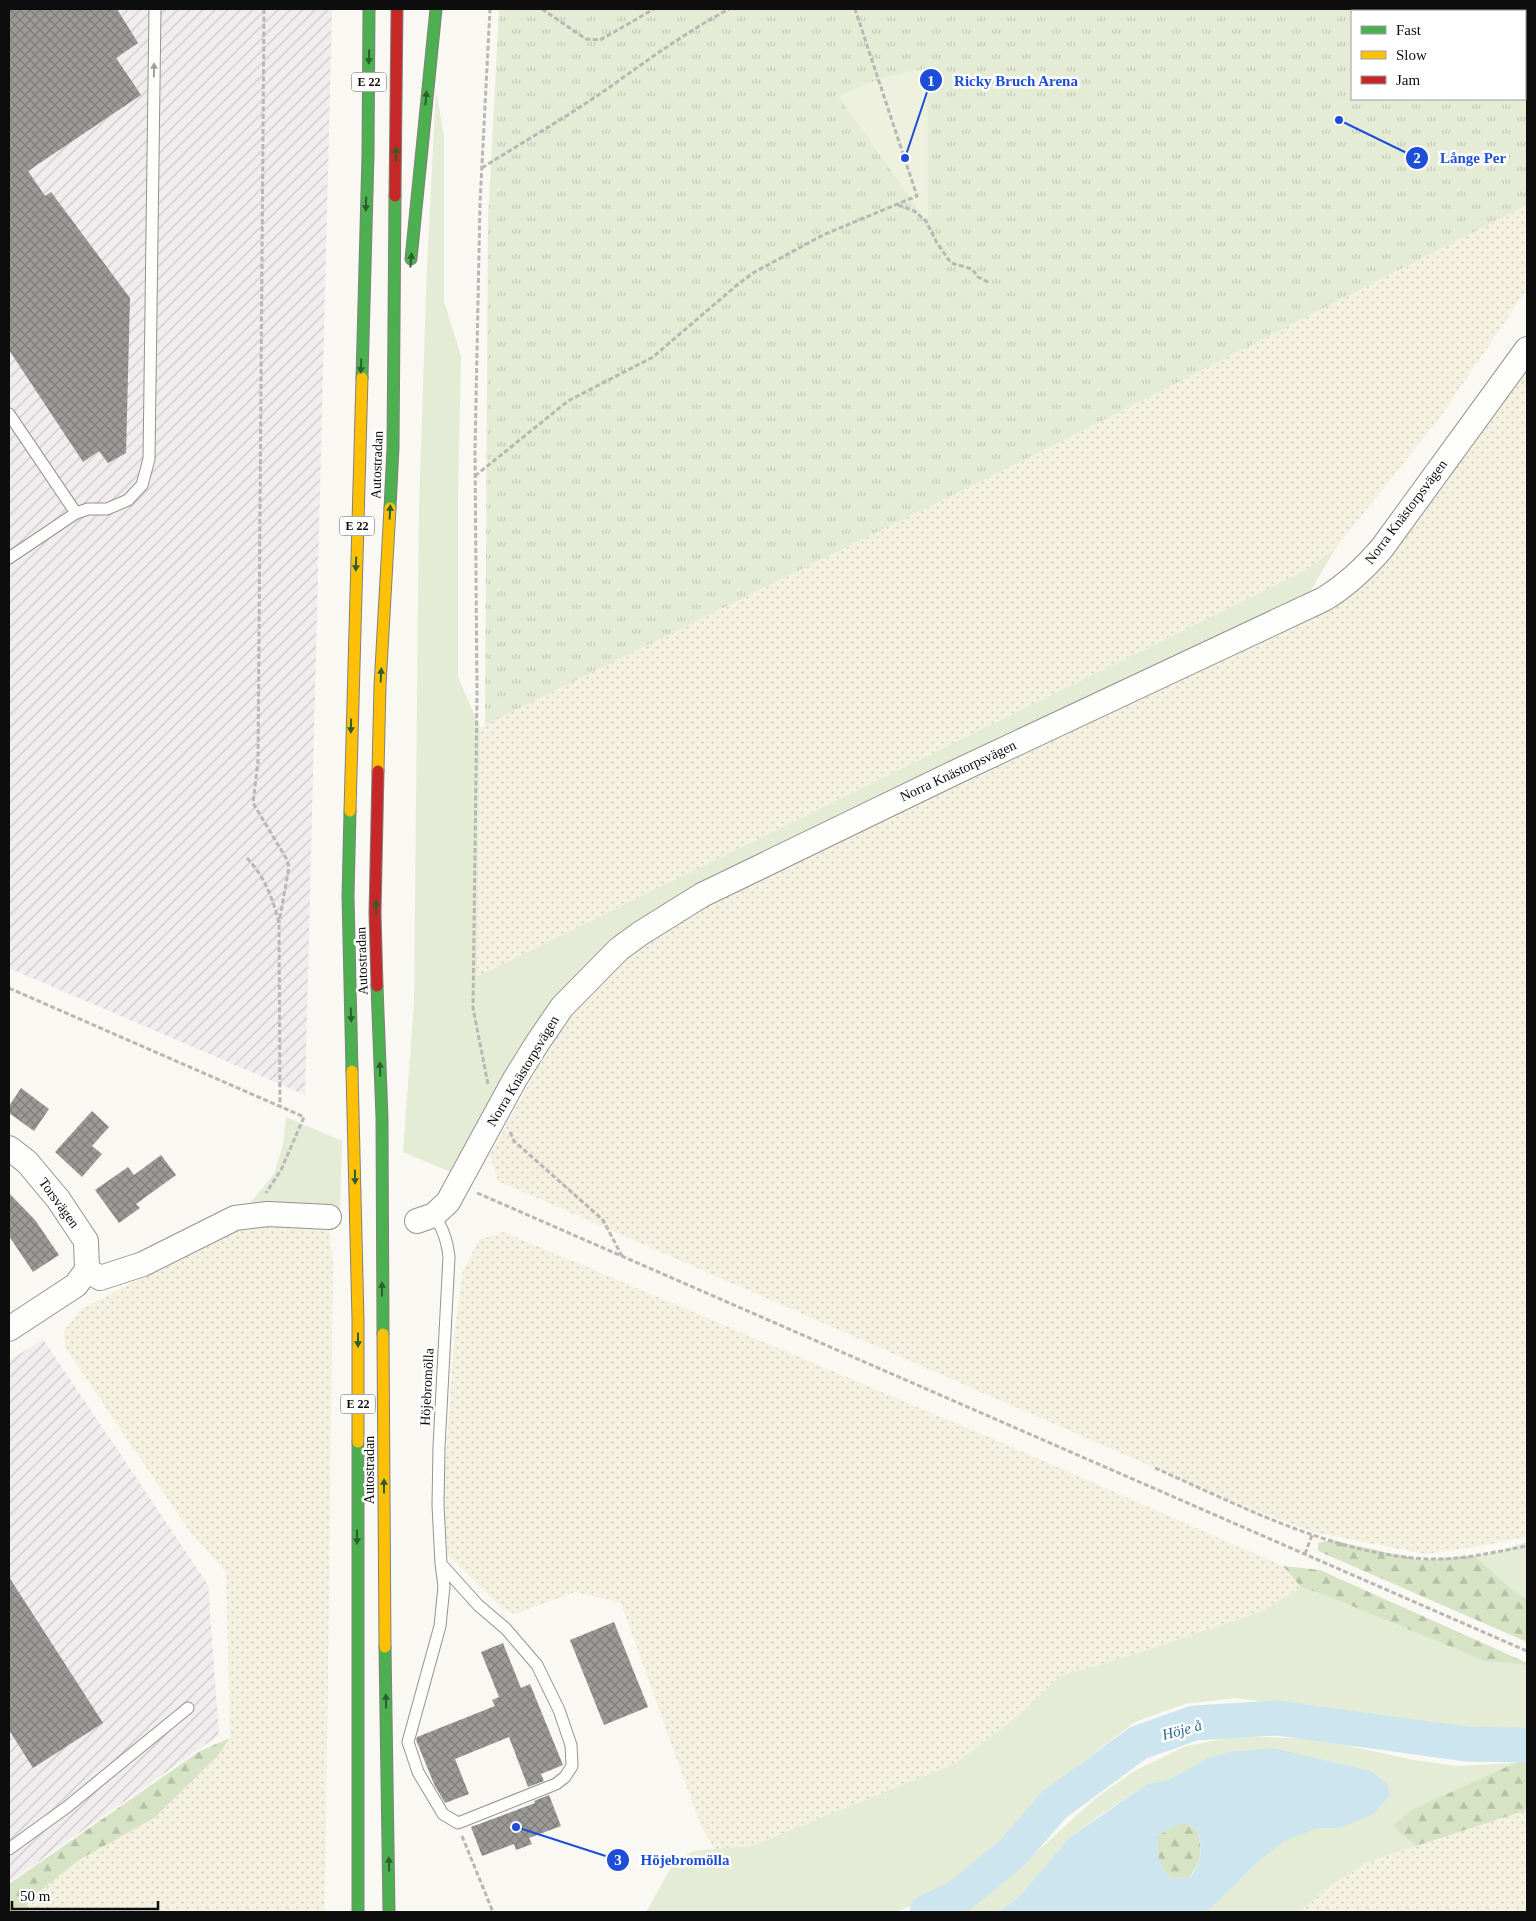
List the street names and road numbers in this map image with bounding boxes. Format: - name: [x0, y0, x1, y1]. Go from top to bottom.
- road number: E 22: [352, 72, 386, 91]
- street label: Autostradan: [368, 431, 386, 499]
- street label: Norra Knästorpsvägen: [1362, 457, 1450, 567]
- road number: E 22: [340, 516, 374, 536]
- street label: Norra Knästorpsvägen: [898, 738, 1018, 804]
- street label: Autostradan: [353, 927, 371, 995]
- street label: Norra Knästorpsvägen: [484, 1013, 562, 1129]
- street label: Torsvägen: [36, 1175, 82, 1231]
- street label: Höjebromölla: [417, 1347, 437, 1426]
- road number: E 22: [340, 1395, 376, 1414]
- street label: Autostradan: [362, 1436, 377, 1504]

